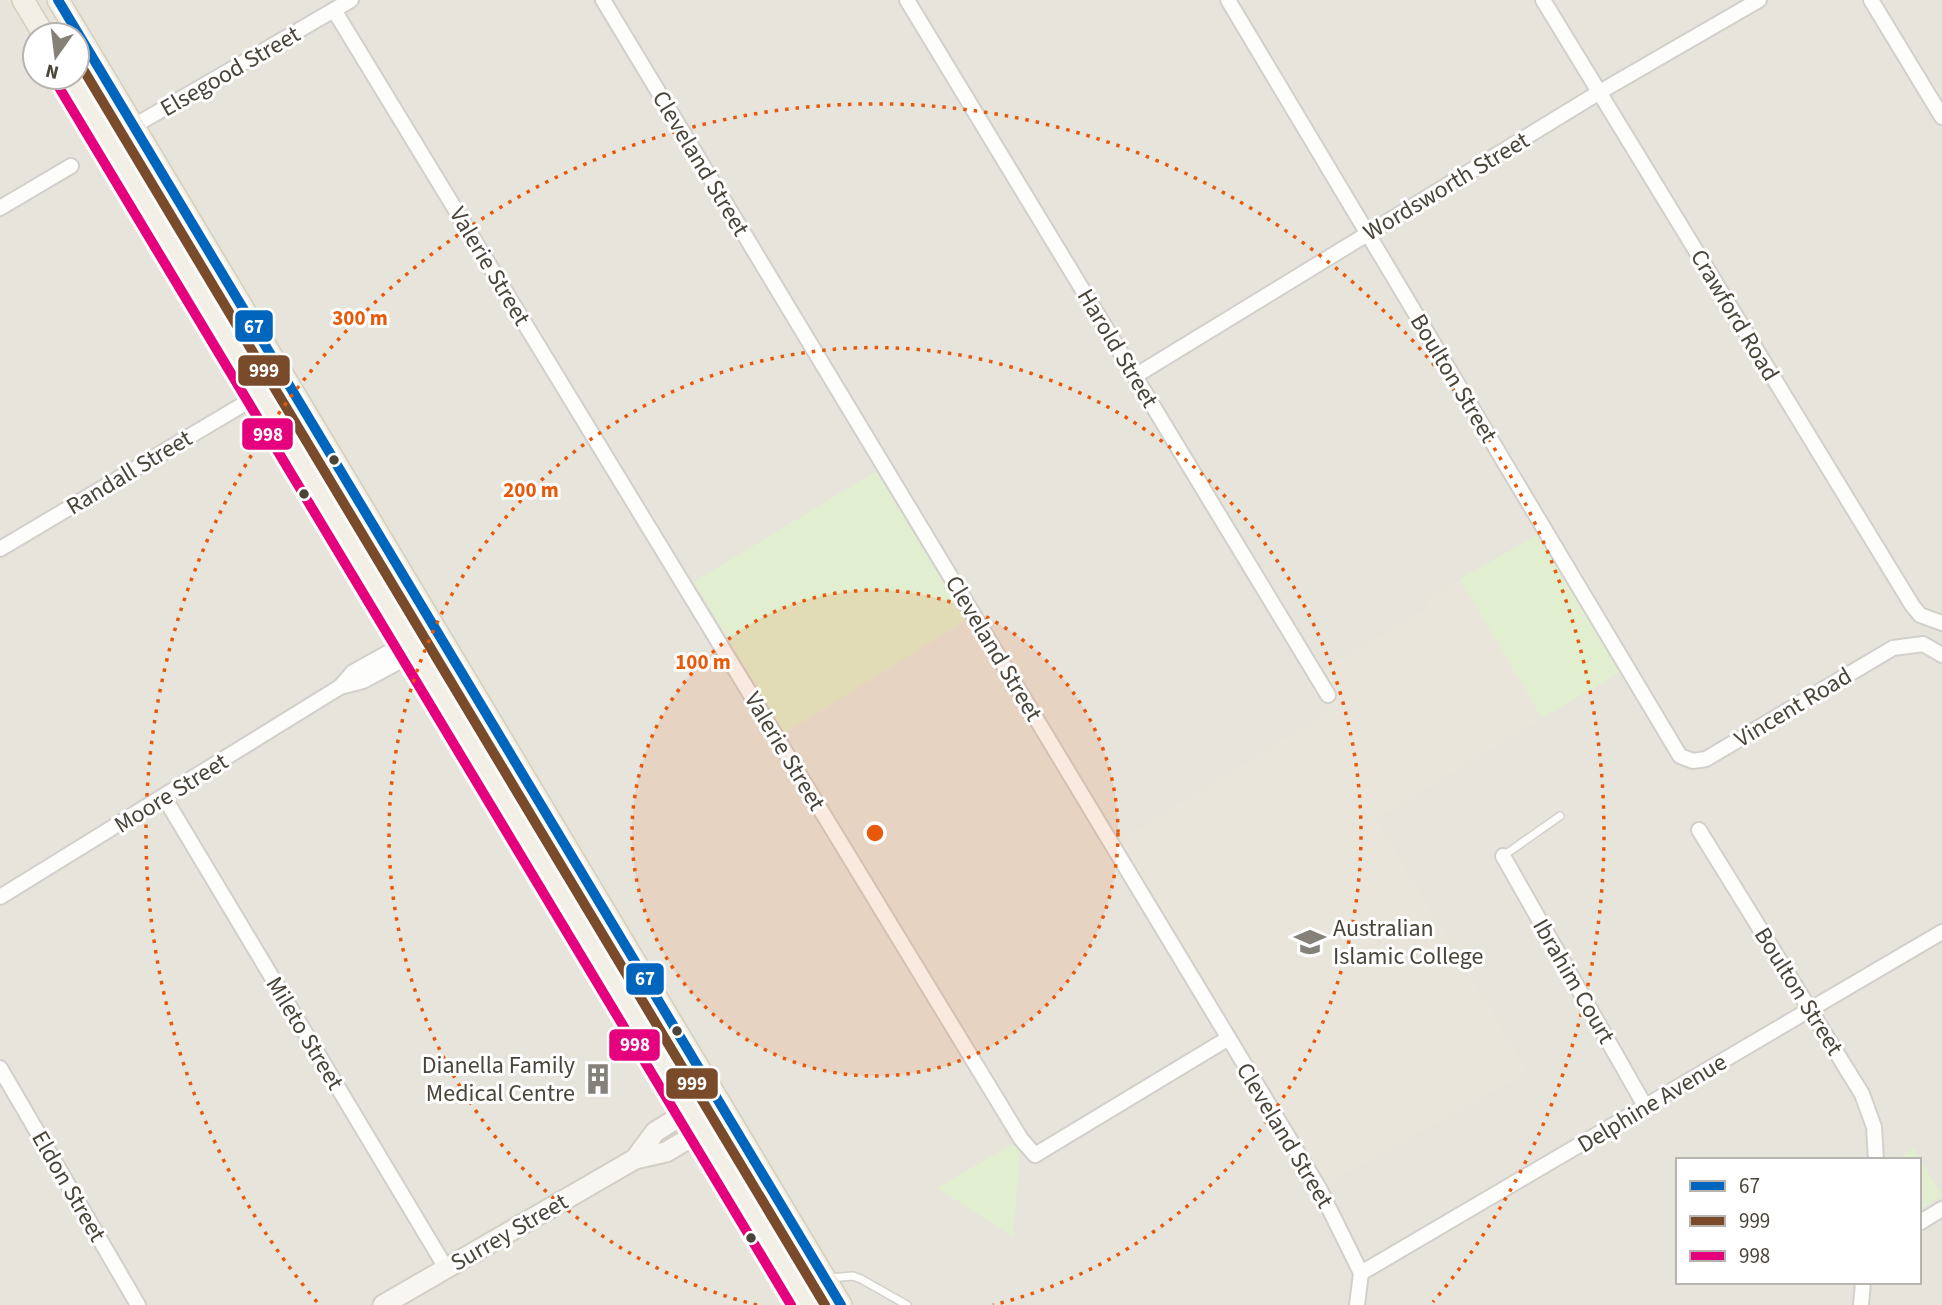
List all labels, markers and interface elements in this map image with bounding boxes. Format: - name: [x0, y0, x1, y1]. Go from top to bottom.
- street label: Elsegood Street: [154, 17, 307, 126]
- north arrow: [21, 21, 91, 91]
- text: N: [43, 56, 62, 86]
- street label: Cleveland Street: [643, 84, 758, 243]
- street label: Wordsworth Street: [1357, 123, 1536, 250]
- street label: Valerie Street: [440, 200, 539, 332]
- street label: Crawford Road: [1681, 243, 1788, 388]
- street label: Harold Street: [1068, 282, 1167, 414]
- text: 300 m: [332, 303, 388, 333]
- street label: Boulton Street: [1401, 307, 1506, 449]
- line badge: 67: [234, 309, 274, 343]
- text: 67: [244, 314, 264, 341]
- line badge: 999: [237, 354, 291, 387]
- text: 999: [249, 358, 279, 385]
- line badge: 998: [241, 417, 294, 451]
- street label: Randall Street: [60, 421, 199, 524]
- text: 998: [253, 422, 283, 449]
- unlabelled marker: [327, 453, 341, 467]
- text: 200 m: [503, 475, 559, 505]
- unlabelled marker: [297, 487, 311, 501]
- street label: Cleveland Street: [936, 569, 1051, 728]
- text: 100 m: [675, 647, 731, 677]
- street label: Vincent Road: [1728, 659, 1859, 756]
- street label: Valerie Street: [735, 685, 834, 817]
- street label: Moore Street: [108, 745, 235, 842]
- centre of rings: [863, 821, 887, 845]
- place label: Australian Islamic College: [1333, 911, 1483, 974]
- street label: Ibrahim Court: [1524, 912, 1624, 1050]
- street label: Boulton Street: [1745, 920, 1852, 1062]
- school or university icon: Australian Islamic College: [1293, 925, 1327, 959]
- line badge: 67: [625, 962, 665, 996]
- text: 67: [635, 966, 655, 993]
- street label: Mileto Street: [257, 970, 352, 1097]
- unlabelled marker: [670, 1024, 684, 1038]
- line badge: 998: [608, 1028, 661, 1062]
- text: 998: [620, 1032, 650, 1059]
- street label: Delphine Avenue: [1571, 1045, 1734, 1162]
- place label: Dianella Family Medical Centre: [422, 1048, 575, 1111]
- street label: Cleveland Street: [1227, 1056, 1342, 1215]
- building icon: Dianella Family Medical Centre: [581, 1062, 615, 1096]
- line badge: 999: [665, 1067, 719, 1100]
- text: 999: [677, 1071, 707, 1098]
- street label: Eldon Street: [23, 1124, 115, 1248]
- legend: [1676, 1158, 1921, 1284]
- text: 67: [1739, 1171, 1760, 1201]
- street label: Surrey Street: [444, 1185, 574, 1280]
- text: 999: [1739, 1206, 1770, 1236]
- unlabelled marker: [744, 1231, 758, 1245]
- text: 998: [1739, 1241, 1770, 1271]

